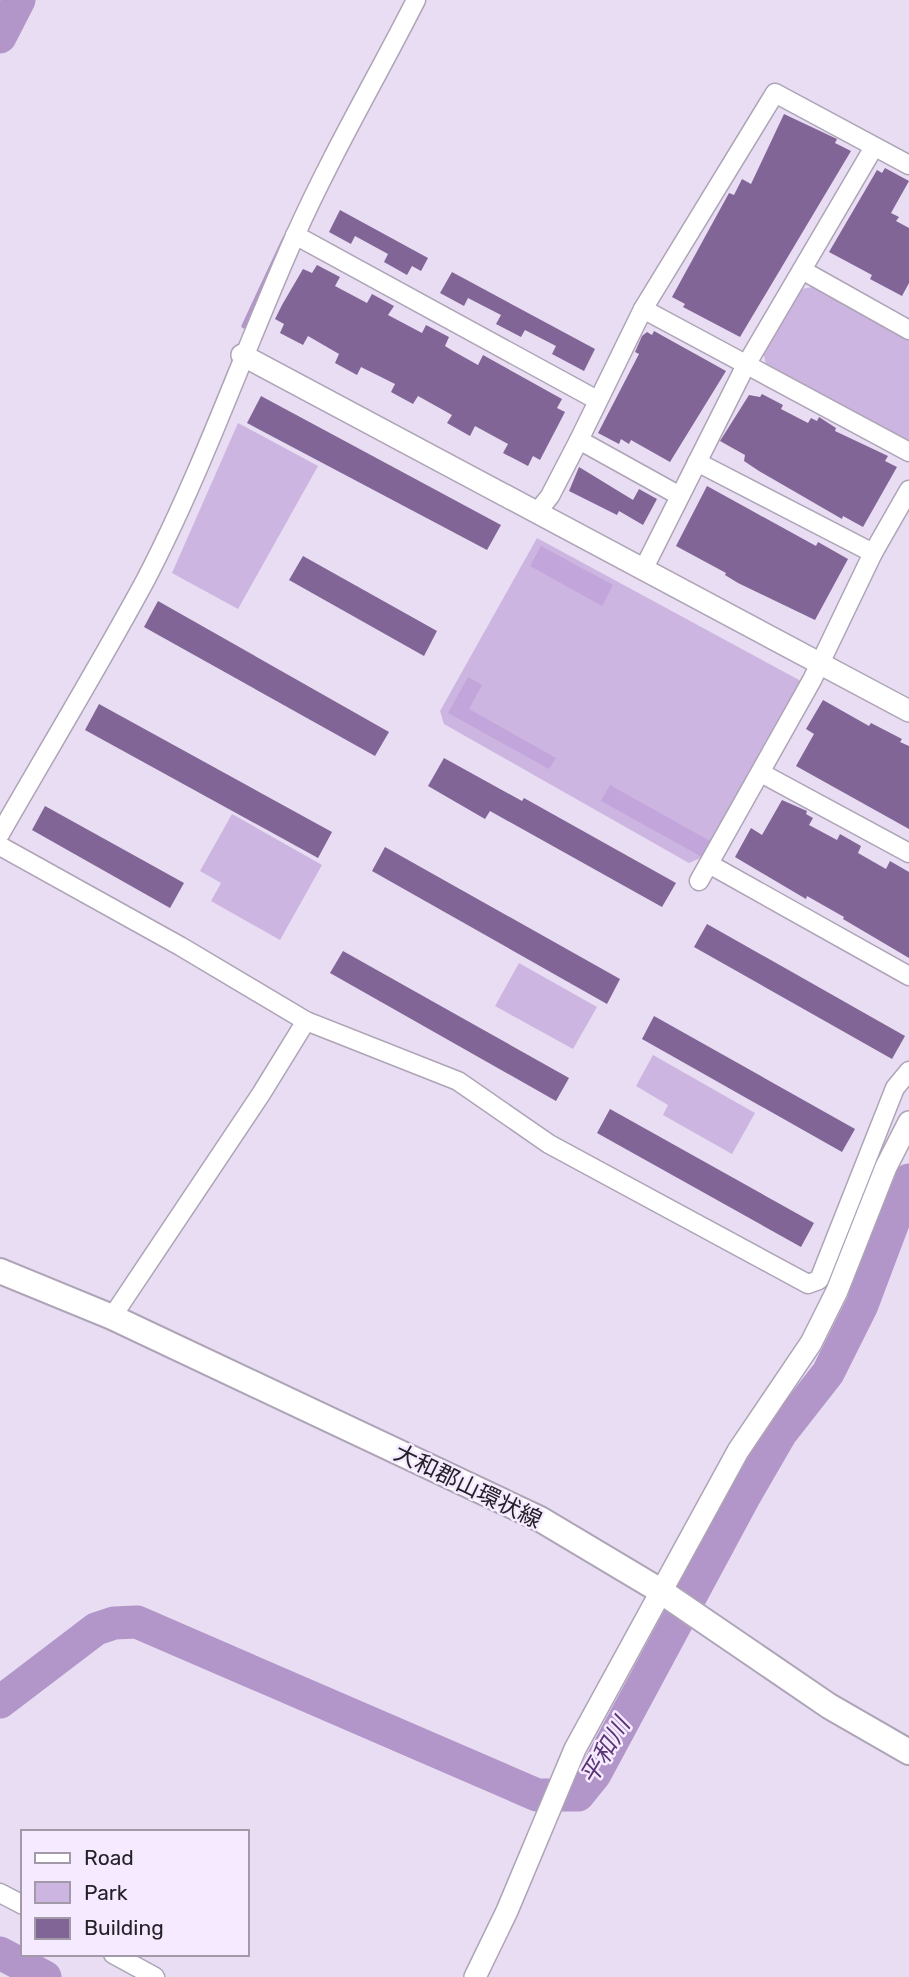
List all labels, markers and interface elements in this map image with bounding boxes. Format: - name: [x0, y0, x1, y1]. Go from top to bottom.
- street label: 大和郡山環状線: [390, 1438, 546, 1534]
- water label: 平和川: [574, 1710, 637, 1789]
- legend: [21, 1830, 248, 1956]
- text: Road: [84, 1845, 134, 1870]
- text: Park: [84, 1880, 128, 1905]
- text: Building: [84, 1915, 164, 1940]

